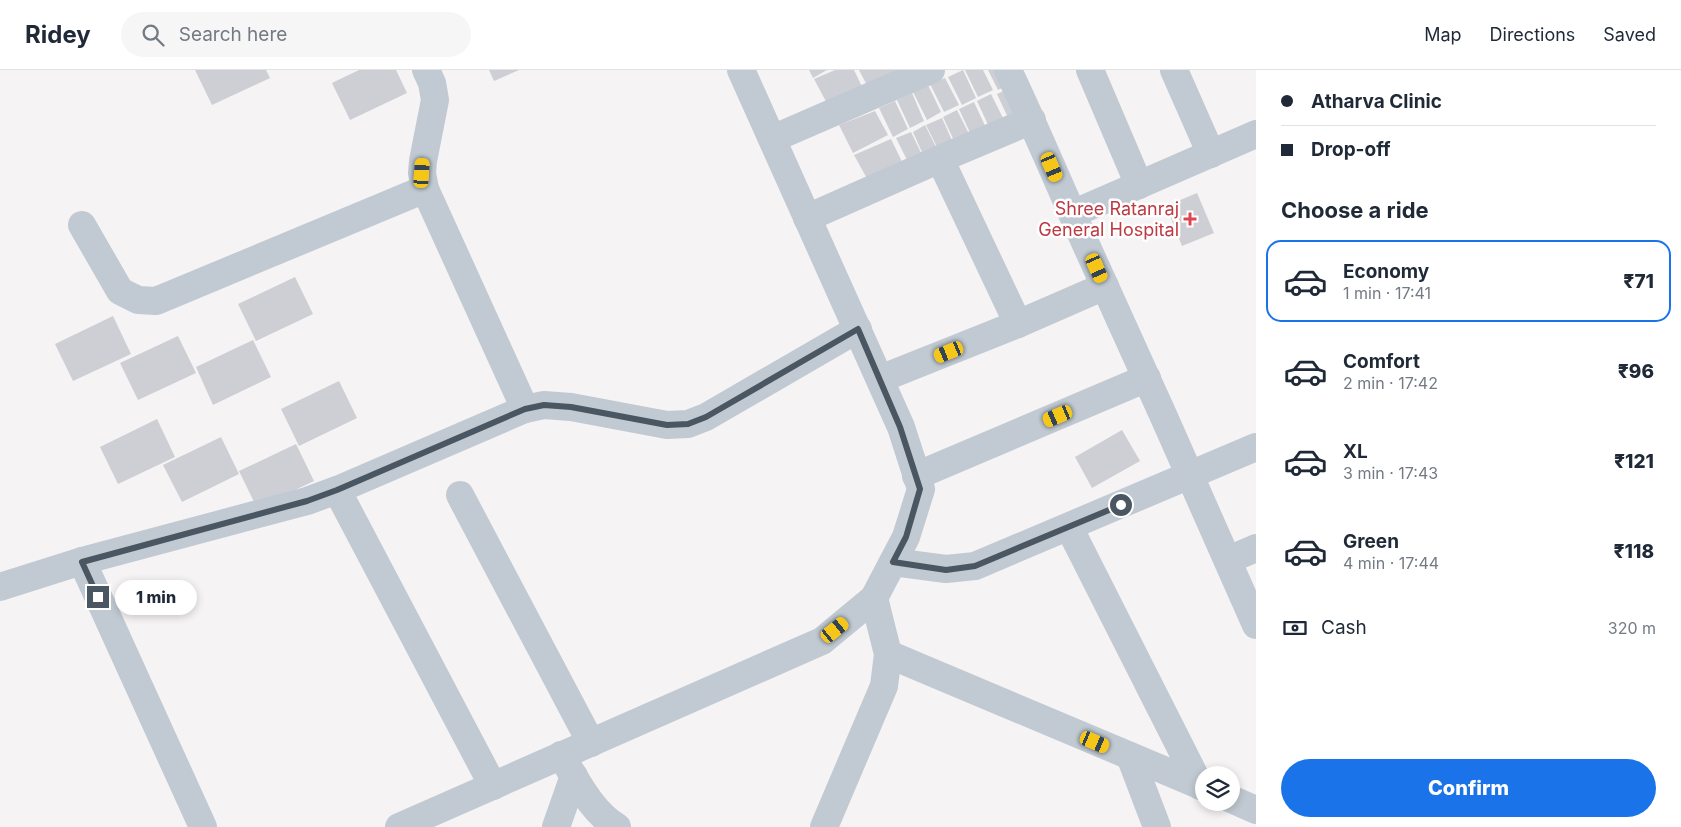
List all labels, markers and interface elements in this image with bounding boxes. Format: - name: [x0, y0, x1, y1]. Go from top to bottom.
- search box: [121, 12, 471, 57]
- text: Ridey: [25, 20, 91, 49]
- icon: search: [139, 21, 167, 49]
- text: Search here: [179, 23, 287, 46]
- text: Map: [1424, 24, 1462, 45]
- text: Directions: [1490, 24, 1575, 45]
- text: Saved: [1603, 24, 1656, 45]
- text: Atharva Clinic: [1311, 90, 1442, 113]
- text: Drop-off: [1311, 138, 1391, 161]
- car: [1039, 150, 1064, 184]
- car: [413, 158, 430, 188]
- text: Choose a ride: [1281, 197, 1429, 223]
- place label: Shree Ratanraj General Hospital: [1038, 198, 1179, 240]
- marker: Shree Ratanraj General Hospital: [1183, 212, 1197, 226]
- car: [1084, 251, 1109, 285]
- icon: car: [1283, 259, 1328, 304]
- text: Economy: [1343, 260, 1429, 283]
- text: ₹71: [1623, 270, 1654, 293]
- text: 1 min · 17:41: [1343, 283, 1431, 303]
- car: [932, 339, 965, 365]
- icon: car: [1283, 349, 1328, 394]
- text: Comfort: [1343, 350, 1420, 373]
- text: ₹96: [1618, 360, 1654, 383]
- text: 2 min · 17:42: [1343, 373, 1438, 393]
- car: [1041, 403, 1074, 429]
- icon: car: [1283, 439, 1328, 484]
- text: XL: [1343, 440, 1368, 463]
- text: ₹121: [1614, 450, 1654, 473]
- text: 3 min · 17:43: [1343, 463, 1438, 483]
- route start: [1110, 494, 1132, 516]
- icon: car: [1283, 529, 1328, 574]
- text: Green: [1343, 530, 1399, 553]
- text: ₹118: [1614, 540, 1654, 563]
- text: 4 min · 17:44: [1343, 553, 1439, 573]
- callout: 1 min: [116, 580, 198, 614]
- route end: [87, 586, 109, 608]
- text: 1 min: [136, 587, 176, 607]
- icon: cash: [1281, 614, 1309, 642]
- car: [818, 615, 851, 645]
- text: Cash: [1321, 616, 1367, 639]
- text: 320 m: [1608, 618, 1656, 638]
- car: [1078, 729, 1111, 755]
- button: Confirm: [1281, 759, 1656, 817]
- map controls: [1195, 766, 1240, 811]
- button: layers: [1195, 766, 1240, 811]

